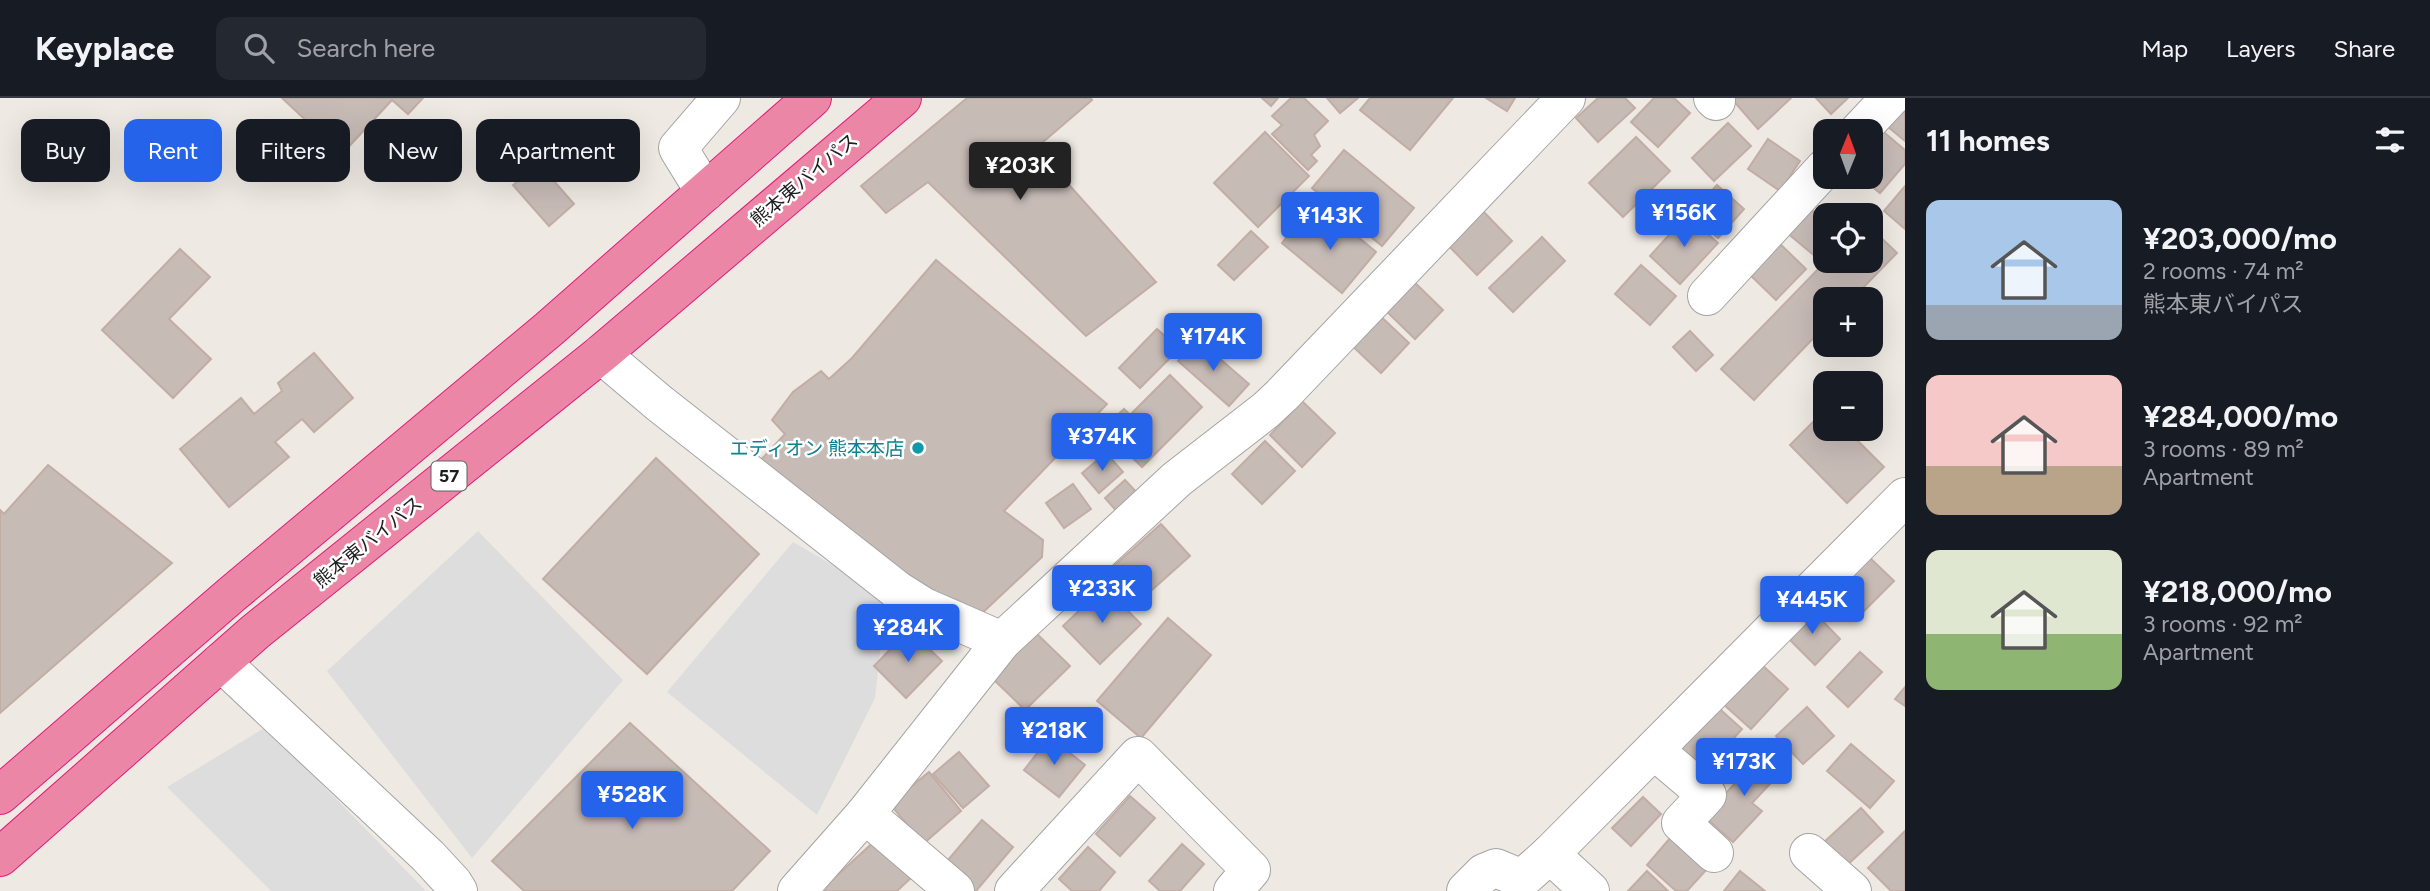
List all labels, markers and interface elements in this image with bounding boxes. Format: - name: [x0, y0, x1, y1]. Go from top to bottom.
- search box: [216, 17, 706, 80]
- text: Keyplace: [35, 29, 174, 68]
- icon: search: [240, 29, 278, 67]
- text: Search here: [296, 32, 435, 64]
- text: Map: [2141, 34, 2188, 63]
- text: Layers: [2226, 34, 2295, 63]
- text: Share: [2333, 34, 2395, 63]
- chip: Buy: [21, 119, 110, 182]
- chip: Rent: [124, 119, 222, 182]
- chip: Filters: [236, 119, 350, 182]
- chip: New: [364, 119, 462, 182]
- chip: Apartment: [476, 119, 640, 182]
- north arrow: [1813, 119, 1883, 189]
- map controls: [1813, 119, 1883, 441]
- icon: filters: [2371, 121, 2409, 159]
- text: 11 homes: [1926, 122, 2050, 159]
- street label: 熊本東バイパス: [746, 129, 862, 231]
- pin: ¥203K: [971, 142, 1069, 202]
- text: ¥203K: [985, 151, 1055, 179]
- pin: ¥156K: [1635, 190, 1733, 249]
- pin: ¥143K: [1281, 192, 1379, 252]
- text: ¥156K: [1651, 198, 1717, 226]
- text: ¥143K: [1297, 201, 1363, 229]
- button: locate: [1813, 203, 1883, 273]
- text: ¥203,000/mo: [2143, 220, 2337, 257]
- icon: home: [1982, 228, 2066, 312]
- text: 2 rooms · 74 m²: [2143, 257, 2304, 285]
- button: +: [1813, 287, 1883, 357]
- text: 熊本東バイパス: [2143, 290, 2304, 318]
- pin: ¥174K: [1164, 314, 1262, 373]
- text: ¥174K: [1180, 322, 1246, 350]
- button: −: [1813, 371, 1883, 441]
- text: ¥284,000/mo: [2143, 398, 2338, 435]
- icon: home: [1982, 403, 2066, 487]
- pin: ¥374K: [1053, 414, 1151, 473]
- text: ¥374K: [1067, 422, 1137, 450]
- text: 3 rooms · 89 m²: [2143, 435, 2304, 463]
- place label: エディオン 熊本本店: [730, 437, 904, 460]
- marker: エディオン 熊本本店: [910, 440, 926, 456]
- road number: 57: [432, 462, 466, 490]
- text: Apartment: [2143, 463, 2254, 491]
- street label: 熊本東バイパス: [309, 491, 427, 593]
- pin: ¥233K: [1053, 566, 1151, 625]
- text: ¥218,000/mo: [2143, 573, 2332, 610]
- text: ¥233K: [1068, 574, 1136, 602]
- pin: ¥445K: [1763, 576, 1861, 636]
- icon: home: [1982, 578, 2066, 662]
- text: ¥445K: [1776, 585, 1848, 613]
- pin: ¥284K: [859, 604, 957, 664]
- text: 3 rooms · 92 m²: [2143, 610, 2303, 638]
- text: ¥284K: [873, 613, 943, 641]
- text: Apartment: [2143, 638, 2254, 666]
- pin: ¥218K: [1005, 708, 1103, 767]
- text: ¥218K: [1021, 716, 1087, 744]
- pin: ¥173K: [1695, 738, 1793, 798]
- text: ¥173K: [1712, 747, 1776, 775]
- pin: ¥528K: [583, 772, 681, 831]
- text: ¥528K: [597, 780, 667, 808]

